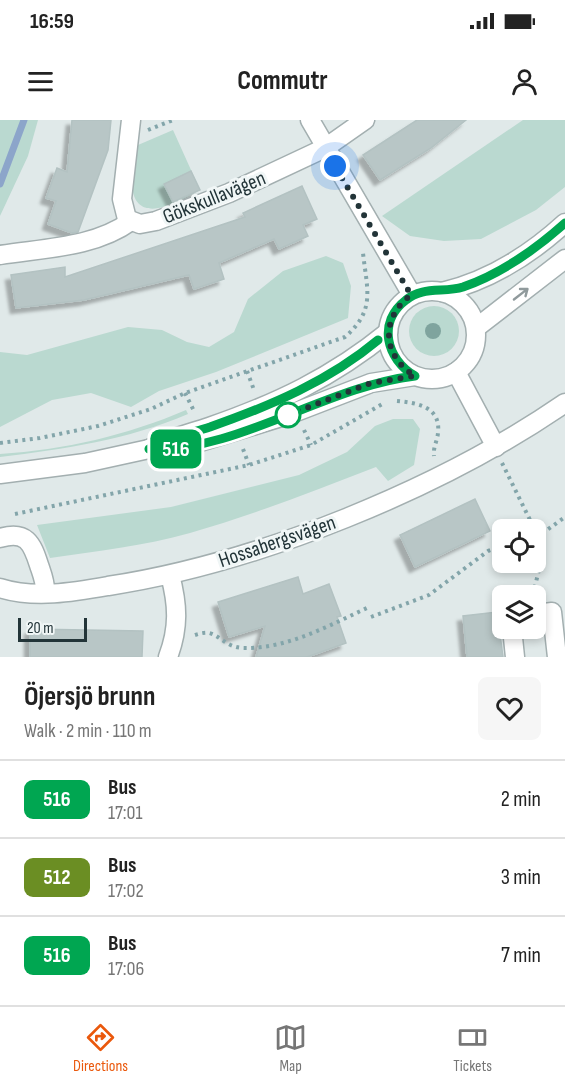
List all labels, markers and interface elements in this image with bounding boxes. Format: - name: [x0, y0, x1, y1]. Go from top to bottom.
- text: 16:59: [30, 8, 74, 35]
- icon: menu: [24, 65, 57, 98]
- text: Commutr: [237, 65, 328, 97]
- icon: person: [508, 65, 541, 98]
- your location: [320, 151, 350, 181]
- street label: Gökskullavägen: [159, 166, 269, 229]
- one-way arrow: [513, 288, 529, 301]
- unlabelled marker: [275, 402, 301, 428]
- line badge: 516: [142, 430, 210, 468]
- text: 516: [162, 437, 190, 462]
- street label: Hossabergsvägen: [215, 510, 339, 573]
- map controls: [492, 519, 546, 639]
- button: locate: [492, 519, 546, 573]
- button: layers: [492, 585, 546, 639]
- scale bar: [18, 615, 87, 642]
- text: 20 m: [27, 619, 54, 638]
- button: heart: [478, 677, 541, 740]
- text: Öjersjö brunn: [24, 680, 155, 713]
- text: Walk · 2 min · 110 m: [24, 719, 152, 743]
- text: Bus: [108, 774, 137, 801]
- text: 2 min: [501, 786, 541, 813]
- text: 516: [43, 787, 71, 812]
- text: 17:01: [108, 801, 143, 825]
- text: Bus: [108, 852, 137, 879]
- text: 3 min: [501, 864, 541, 891]
- text: 512: [44, 865, 70, 890]
- text: 17:02: [108, 879, 144, 903]
- text: Bus: [108, 930, 137, 957]
- text: 7 min: [501, 942, 541, 969]
- text: 516: [43, 943, 71, 968]
- text: 17:06: [108, 957, 144, 981]
- tab: Directions: [73, 1021, 128, 1076]
- tab: Map: [274, 1021, 307, 1076]
- tab: Tickets: [453, 1021, 492, 1076]

